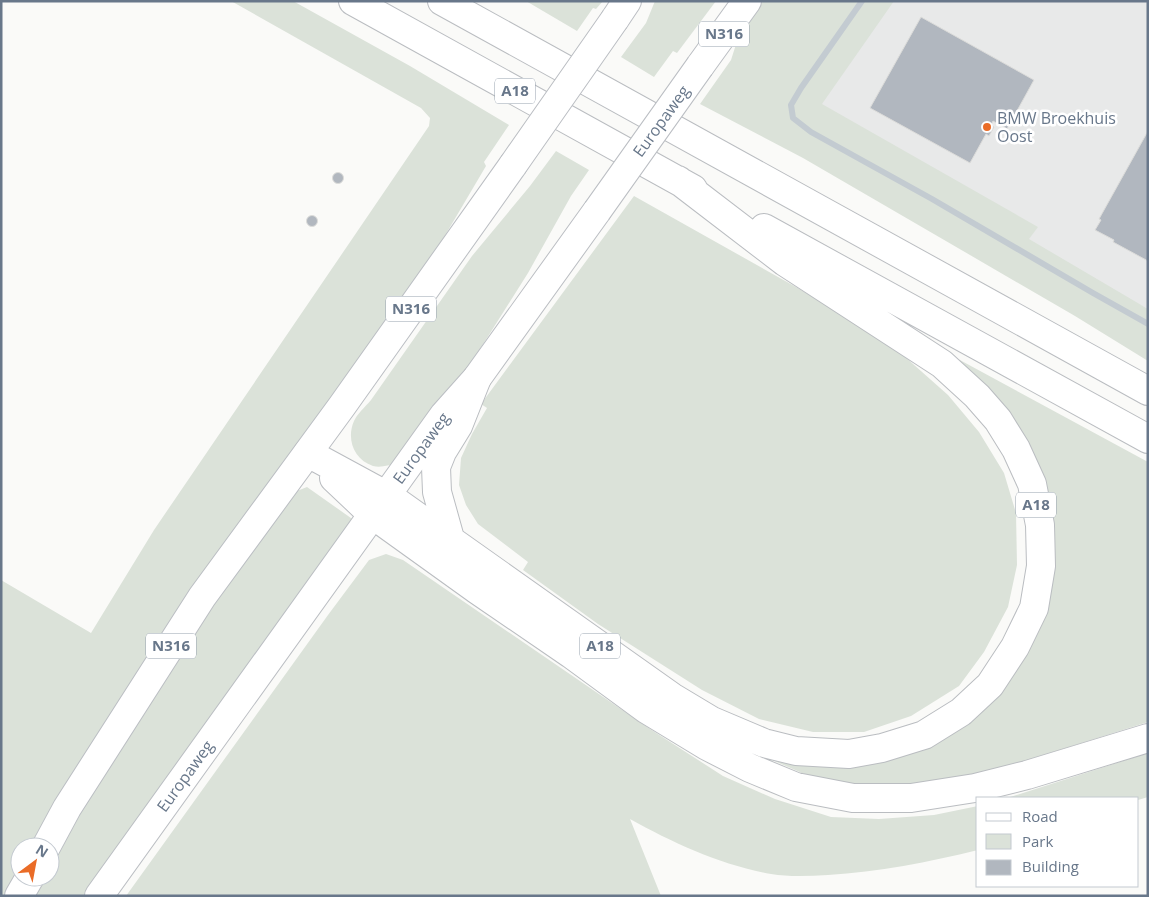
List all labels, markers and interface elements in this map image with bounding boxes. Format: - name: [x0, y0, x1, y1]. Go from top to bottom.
- road number: N316: [699, 22, 749, 46]
- road number: A18: [495, 78, 535, 104]
- street label: Europaweg: [628, 80, 695, 161]
- place label: BMW Broekhuis Oost: [997, 107, 1116, 147]
- marker: BMW Broekhuis Oost: [981, 121, 993, 133]
- road number: N316: [386, 296, 436, 322]
- street label: Europaweg: [388, 407, 455, 488]
- road number: A18: [1016, 492, 1056, 518]
- road number: N316: [146, 634, 196, 658]
- road number: A18: [580, 634, 620, 658]
- street label: Europaweg: [152, 735, 219, 816]
- legend: [976, 797, 1139, 887]
- text: Road: [1022, 806, 1058, 826]
- text: Park: [1022, 831, 1053, 851]
- north arrow: [10, 837, 60, 887]
- text: N: [32, 839, 52, 862]
- text: Building: [1022, 856, 1079, 876]

